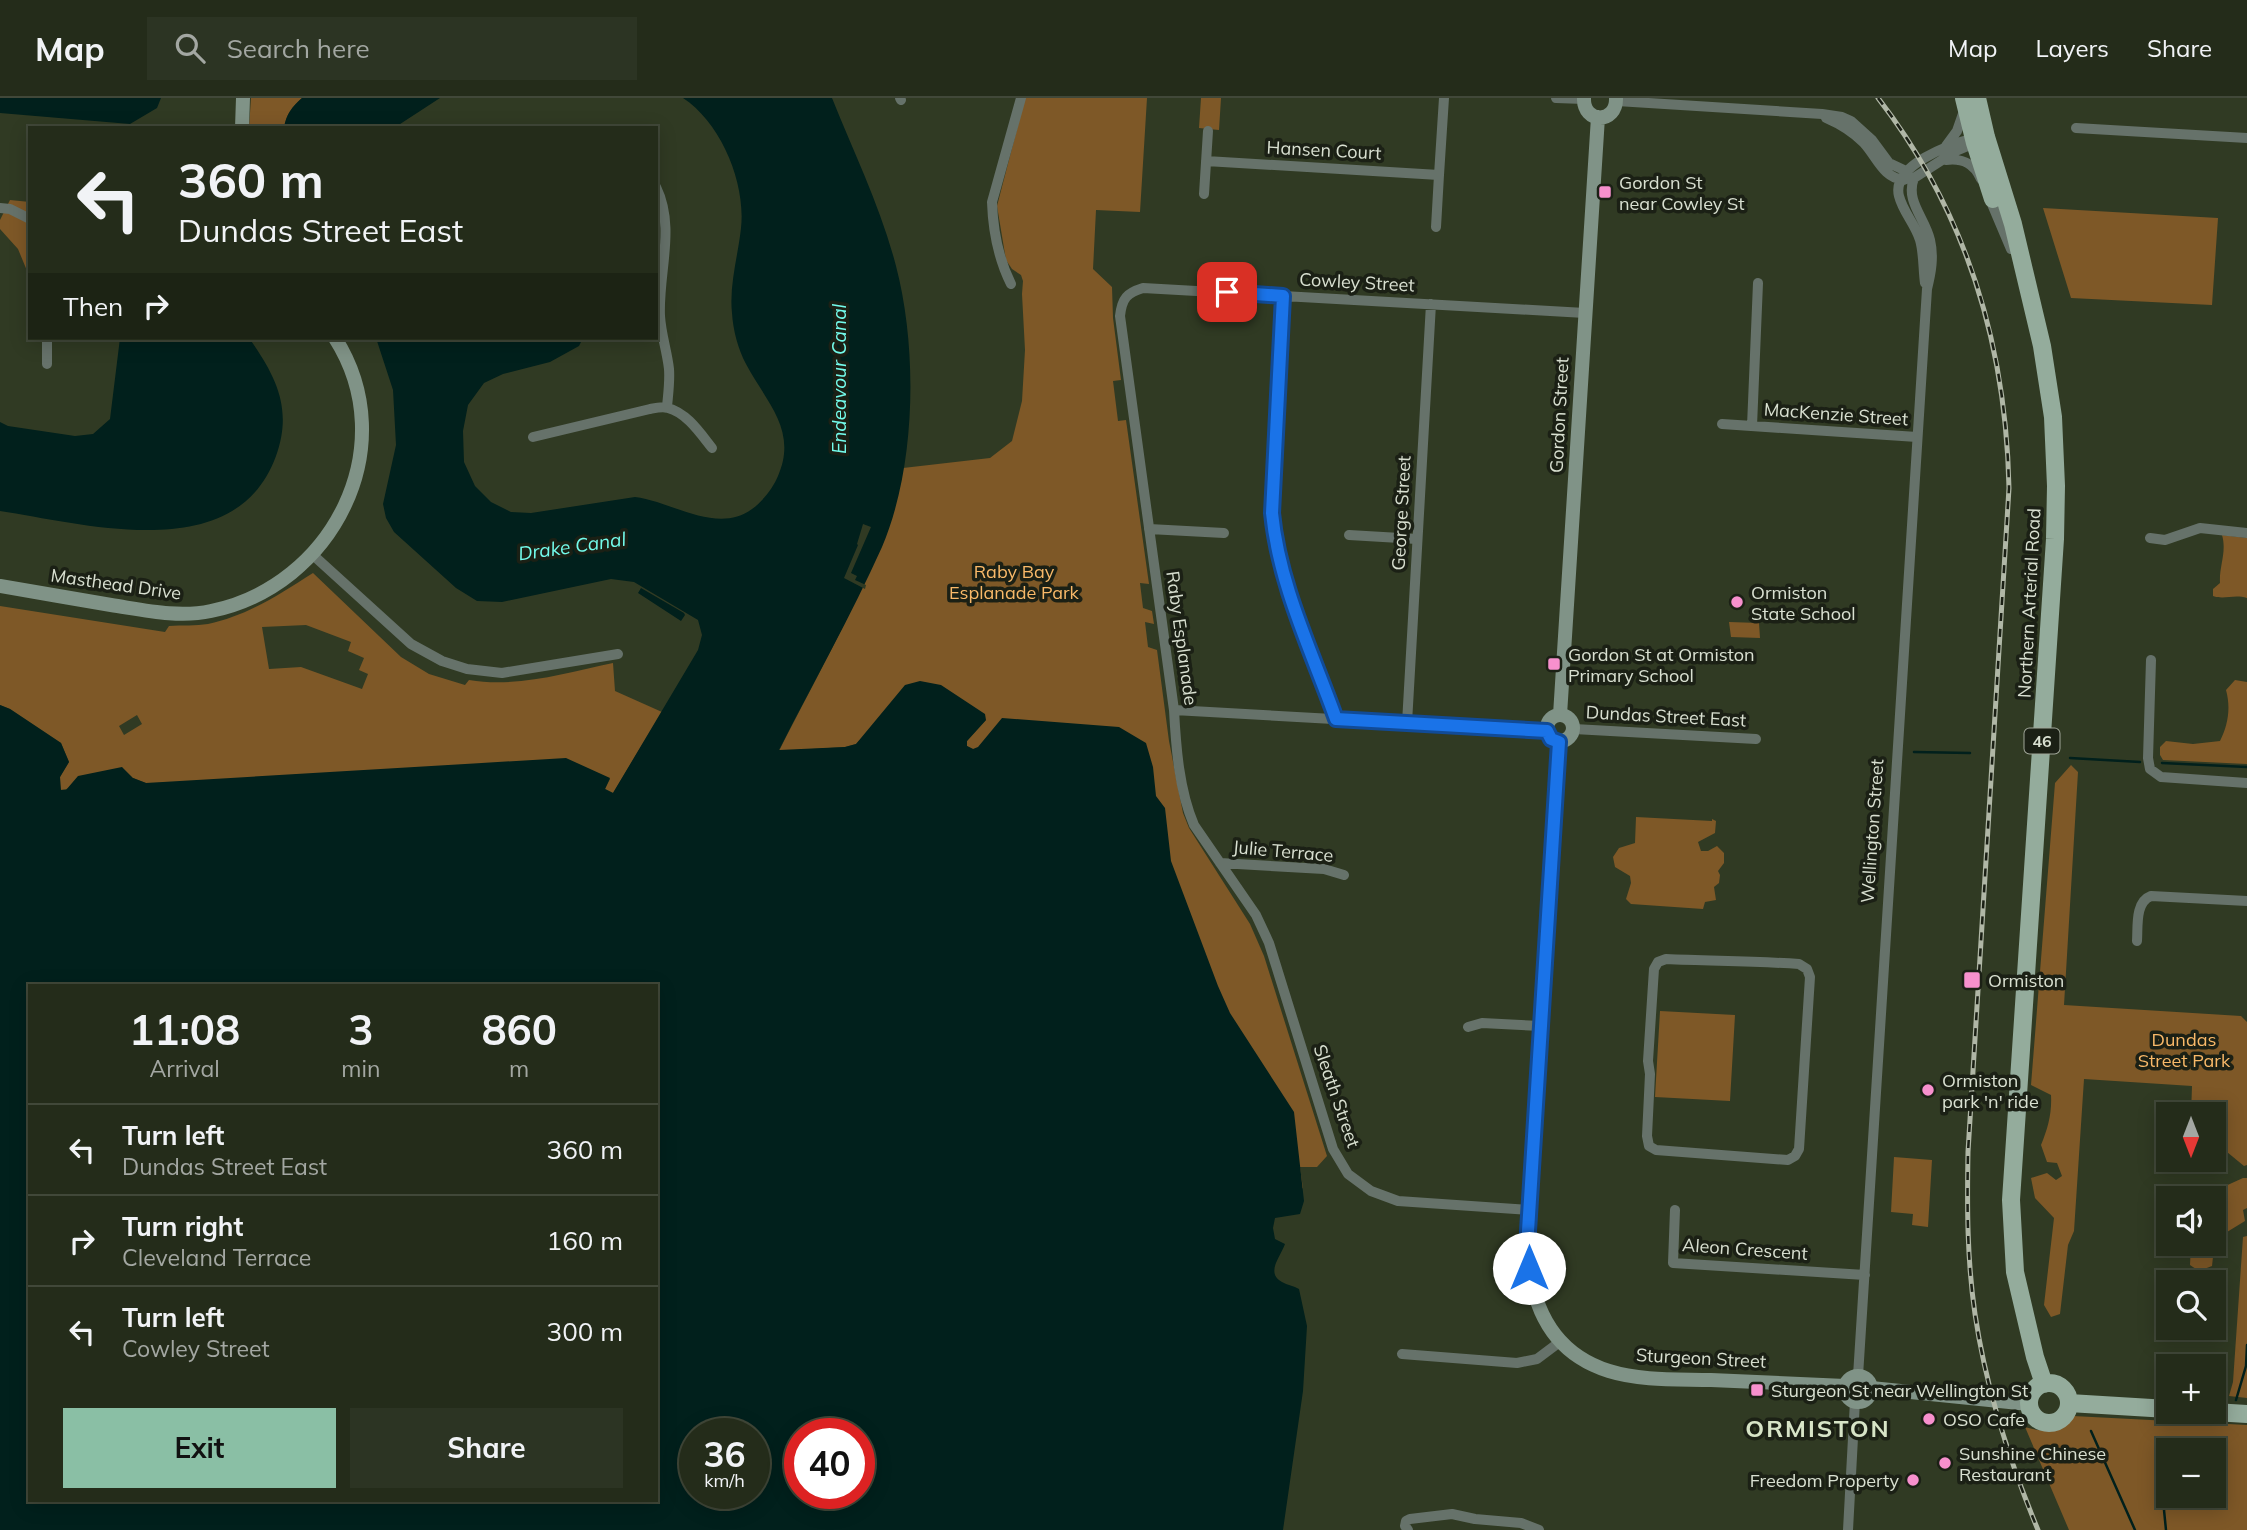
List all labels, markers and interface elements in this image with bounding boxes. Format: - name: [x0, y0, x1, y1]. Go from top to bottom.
- search box: [147, 17, 637, 80]
- text: Map: [35, 28, 105, 69]
- icon: search: [171, 29, 209, 67]
- text: Search here: [227, 32, 370, 65]
- text: Map: [1948, 33, 1997, 63]
- text: Layers: [2035, 33, 2109, 63]
- text: Share: [2147, 33, 2212, 63]
- street label: Hansen Court: [1266, 136, 1382, 164]
- text: 360 m: [178, 149, 324, 210]
- icon: left: [63, 154, 154, 245]
- place label: Gordon St near Cowley St: [1619, 171, 1745, 215]
- marker: Gordon St near Cowley St: [1597, 184, 1613, 200]
- text: Dundas Street East: [178, 210, 463, 250]
- pin: [1197, 262, 1257, 322]
- street label: Cowley Street: [1299, 267, 1415, 297]
- icon: arrive: [1208, 273, 1246, 311]
- icon: right: [137, 287, 175, 325]
- text: Then: [63, 290, 123, 323]
- water label: Endeavour Canal: [827, 303, 851, 454]
- street label: Gordon Street: [1544, 356, 1574, 474]
- street label: MacKenzie Street: [1763, 397, 1909, 431]
- street label: George Street: [1387, 455, 1415, 571]
- street label: Northern Arterial Road: [2013, 507, 2045, 699]
- water label: Drake Canal: [517, 527, 628, 565]
- park label: Raby Bay Esplanade Park: [949, 560, 1080, 604]
- street label: Masthead Drive: [49, 563, 183, 605]
- street label: Raby Esplanade: [1161, 569, 1203, 707]
- place label: Ormiston State School: [1751, 581, 1856, 625]
- marker: Ormiston State School: [1729, 594, 1745, 610]
- place label: Gordon St at Ormiston Primary School: [1568, 643, 1755, 687]
- marker: Gordon St at Ormiston Primary School: [1546, 656, 1562, 672]
- street label: Dundas Street East: [1585, 700, 1747, 732]
- road number: 46: [2024, 728, 2060, 754]
- street label: Wellington Street: [1855, 758, 1889, 904]
- street label: Julie Terrace: [1232, 835, 1334, 867]
- place label: Ormiston: [1988, 969, 2064, 992]
- marker: Ormiston: [1962, 970, 1982, 990]
- text: 11:08: [129, 1003, 240, 1056]
- text: 3: [348, 1003, 373, 1056]
- text: 860: [481, 1003, 557, 1056]
- park label: Dundas Street Park: [2138, 1028, 2231, 1072]
- street label: Sleath Street: [1309, 1041, 1365, 1151]
- text: Arrival: [149, 1054, 220, 1083]
- text: min: [341, 1054, 380, 1083]
- text: m: [509, 1054, 529, 1083]
- place label: Ormiston park 'n' ride: [1942, 1069, 2039, 1113]
- marker: Ormiston park 'n' ride: [1920, 1082, 1936, 1098]
- north arrow: [2156, 1102, 2226, 1172]
- map controls: [2156, 1102, 2226, 1508]
- text: Turn left: [122, 1119, 224, 1152]
- icon: left: [63, 1131, 101, 1169]
- text: 360 m: [547, 1133, 623, 1166]
- text: Dundas Street East: [122, 1152, 327, 1181]
- button: sound: [2156, 1186, 2226, 1256]
- text: Turn right: [122, 1210, 243, 1243]
- icon: right: [63, 1222, 101, 1260]
- text: 160 m: [547, 1224, 623, 1257]
- position arrow: [1492, 1231, 1566, 1305]
- street label: Aleon Crescent: [1682, 1233, 1808, 1265]
- text: Cleveland Terrace: [122, 1243, 311, 1272]
- button: search: [2156, 1270, 2226, 1340]
- text: Turn left: [122, 1301, 224, 1334]
- icon: left: [63, 1313, 101, 1351]
- text: 300 m: [547, 1315, 623, 1348]
- text: Cowley Street: [122, 1334, 270, 1363]
- street label: Sturgeon Street: [1635, 1343, 1767, 1373]
- button: +: [2156, 1354, 2226, 1424]
- place label: Sturgeon St near Wellington St: [1771, 1379, 2028, 1402]
- marker: Sturgeon St near Wellington St: [1749, 1382, 1765, 1398]
- button: Exit: [63, 1408, 336, 1488]
- button: Share: [350, 1408, 623, 1488]
- place label: OSO Cafe: [1943, 1408, 2025, 1431]
- marker: OSO Cafe: [1921, 1411, 1937, 1427]
- district label: ORMISTON: [1745, 1413, 1891, 1443]
- speed limit sign: 40: [784, 1418, 875, 1509]
- text: 36: [703, 1432, 746, 1476]
- button: −: [2156, 1438, 2226, 1508]
- place label: Sunshine Chinese Restaurant: [1959, 1442, 2106, 1486]
- marker: Sunshine Chinese Restaurant: [1937, 1455, 1953, 1471]
- text: km/h: [704, 1469, 745, 1492]
- place label: Freedom Property: [1750, 1469, 1899, 1492]
- marker: Freedom Property: [1905, 1472, 1921, 1488]

